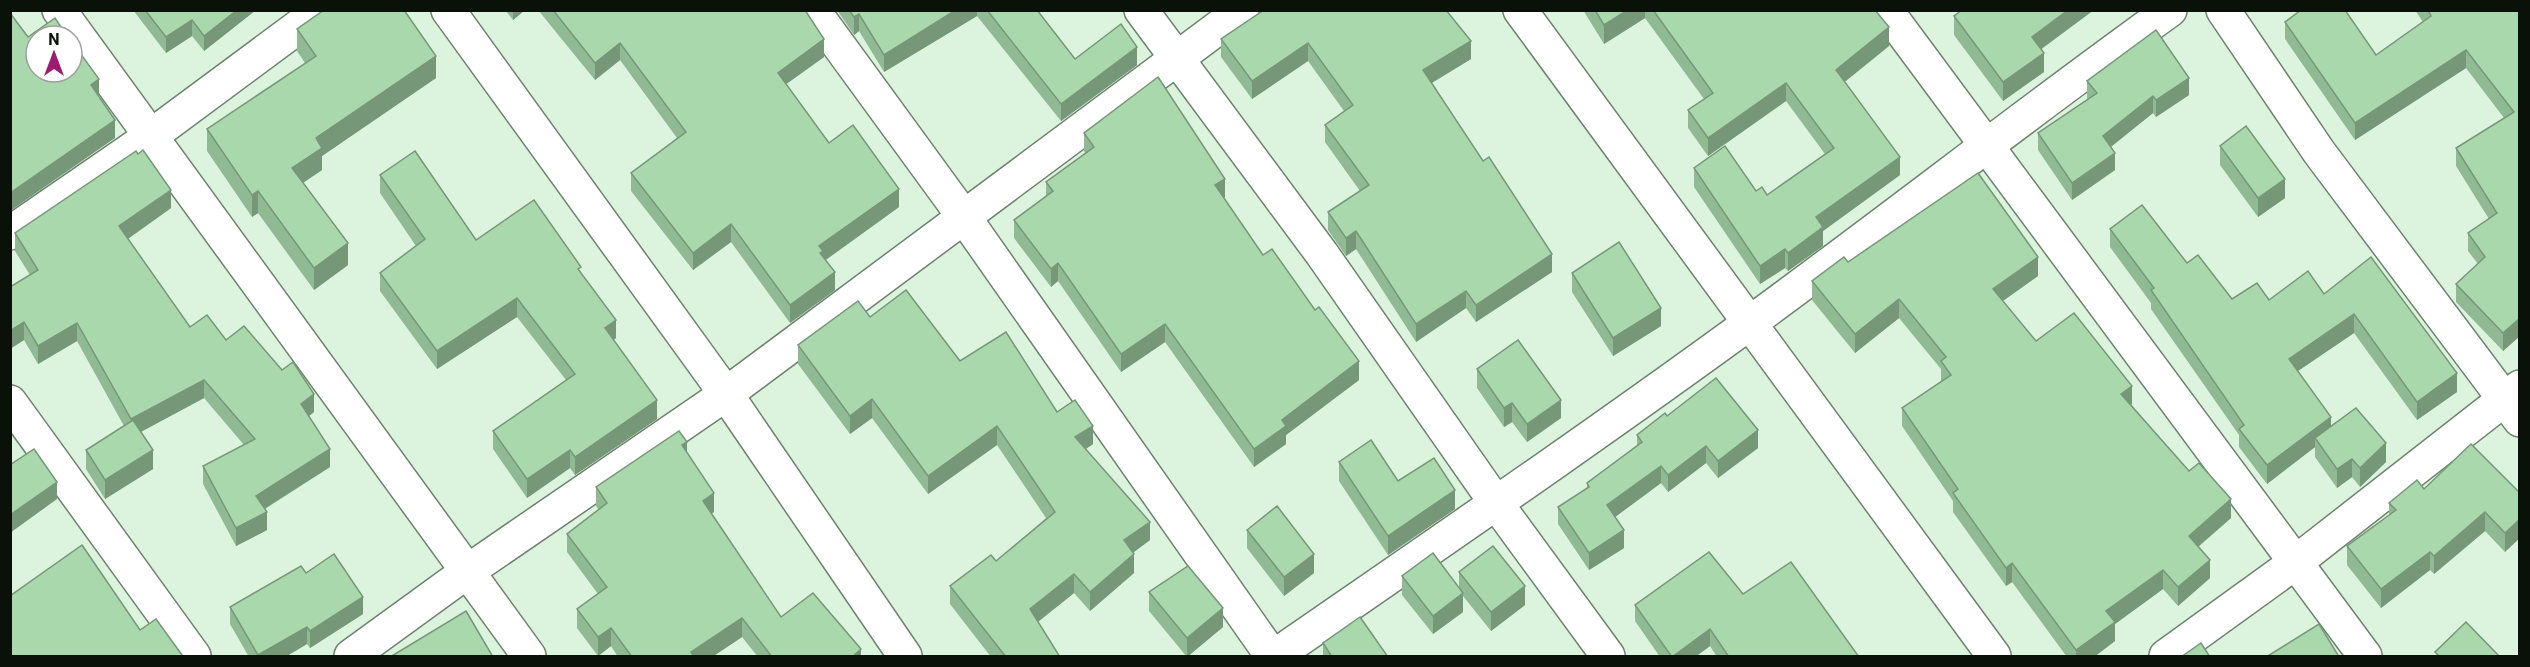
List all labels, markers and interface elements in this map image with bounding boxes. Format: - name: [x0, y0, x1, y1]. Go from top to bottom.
- north arrow: [24, 24, 84, 84]
- text: N: [48, 30, 60, 49]

